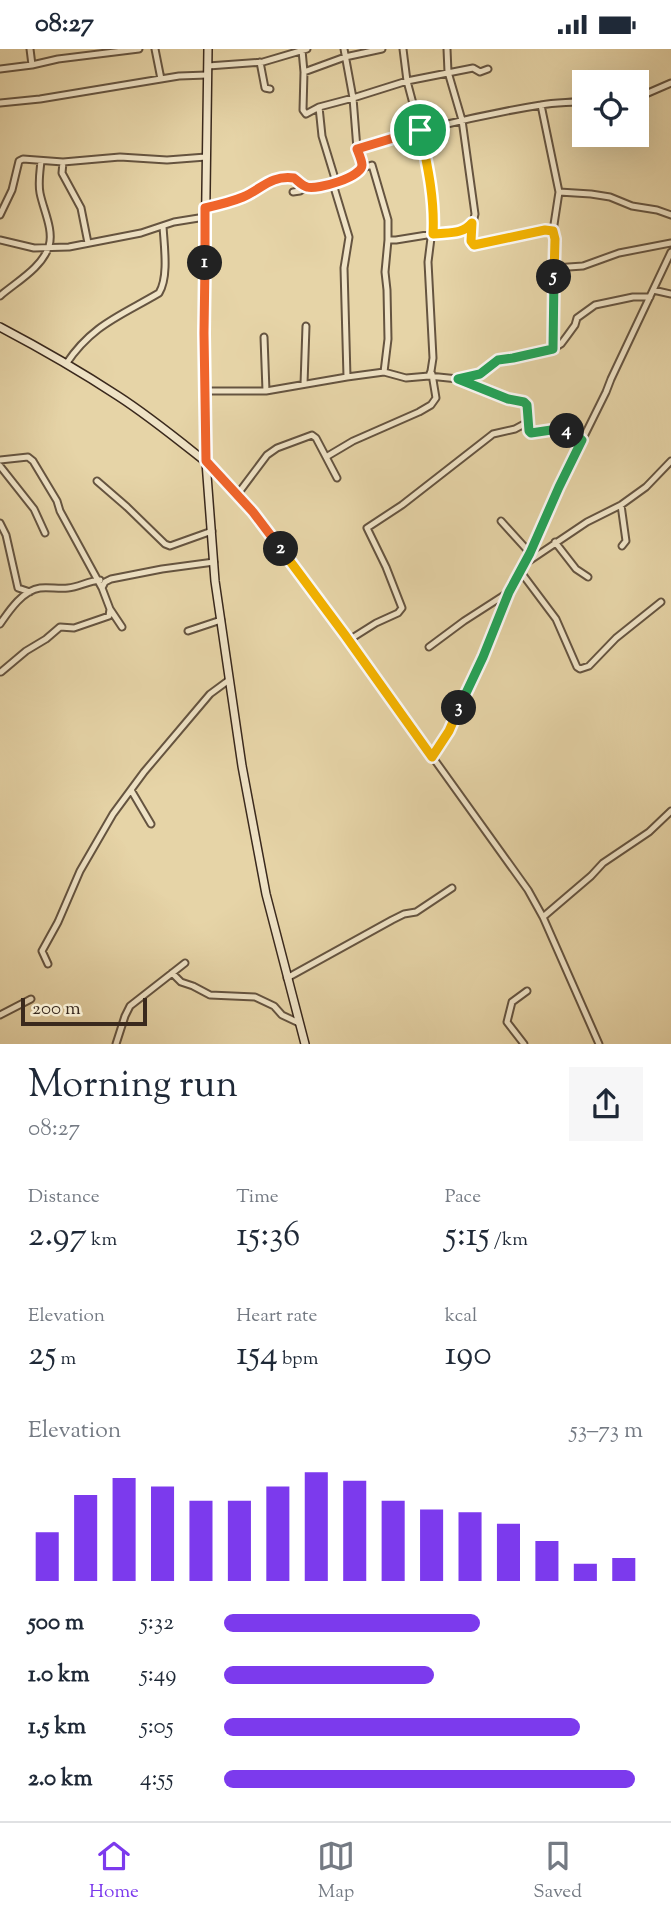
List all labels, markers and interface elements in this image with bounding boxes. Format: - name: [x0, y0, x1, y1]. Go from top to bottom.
- text: 08:27: [35, 6, 94, 43]
- map controls: [572, 70, 649, 147]
- button: locate: [572, 70, 649, 147]
- pin: [390, 100, 450, 160]
- icon: arrive: [401, 111, 439, 149]
- pin: 1: [188, 245, 222, 281]
- text: 1: [201, 249, 208, 276]
- pin: 5: [536, 259, 572, 295]
- text: 5: [550, 263, 557, 290]
- pin: 4: [550, 413, 584, 449]
- text: 4: [562, 417, 571, 444]
- pin: 2: [264, 531, 298, 567]
- text: 2: [276, 535, 285, 562]
- pin: 3: [442, 691, 476, 725]
- text: 3: [455, 694, 462, 721]
- scale bar: [21, 995, 147, 1027]
- text: 200 m: [32, 996, 81, 1023]
- text: Morning run: [28, 1060, 238, 1114]
- button: share: [569, 1067, 643, 1141]
- text: 08:27: [28, 1113, 80, 1146]
- text: Distance: [28, 1184, 100, 1211]
- text: Time: [236, 1184, 279, 1211]
- text: Pace: [445, 1184, 481, 1211]
- text: 2.97: [28, 1211, 87, 1262]
- text: 15:36: [236, 1211, 301, 1262]
- text: 5:15: [445, 1211, 490, 1262]
- text: km: [87, 1227, 117, 1254]
- text: /km: [490, 1227, 528, 1254]
- text: Elevation: [28, 1303, 105, 1330]
- text: Heart rate: [236, 1303, 317, 1330]
- text: kcal: [445, 1303, 477, 1330]
- text: 25: [28, 1330, 56, 1381]
- text: 154: [236, 1330, 278, 1381]
- text: 190: [445, 1330, 492, 1381]
- text: m: [56, 1346, 76, 1373]
- text: bpm: [278, 1346, 318, 1373]
- text: Elevation: [28, 1415, 121, 1448]
- text: 53–73 m: [570, 1415, 643, 1448]
- text: 500 m: [28, 1607, 84, 1640]
- text: 5:32: [140, 1607, 174, 1640]
- text: 1.0 km: [28, 1659, 90, 1692]
- text: 5:49: [140, 1659, 176, 1692]
- text: 1.5 km: [28, 1711, 86, 1744]
- text: 5:05: [140, 1711, 174, 1744]
- text: 2.0 km: [28, 1763, 93, 1796]
- text: 4:55: [140, 1763, 174, 1796]
- tab: Home: [89, 1837, 139, 1906]
- tab: Map: [317, 1837, 355, 1906]
- tab: Saved: [533, 1837, 582, 1906]

